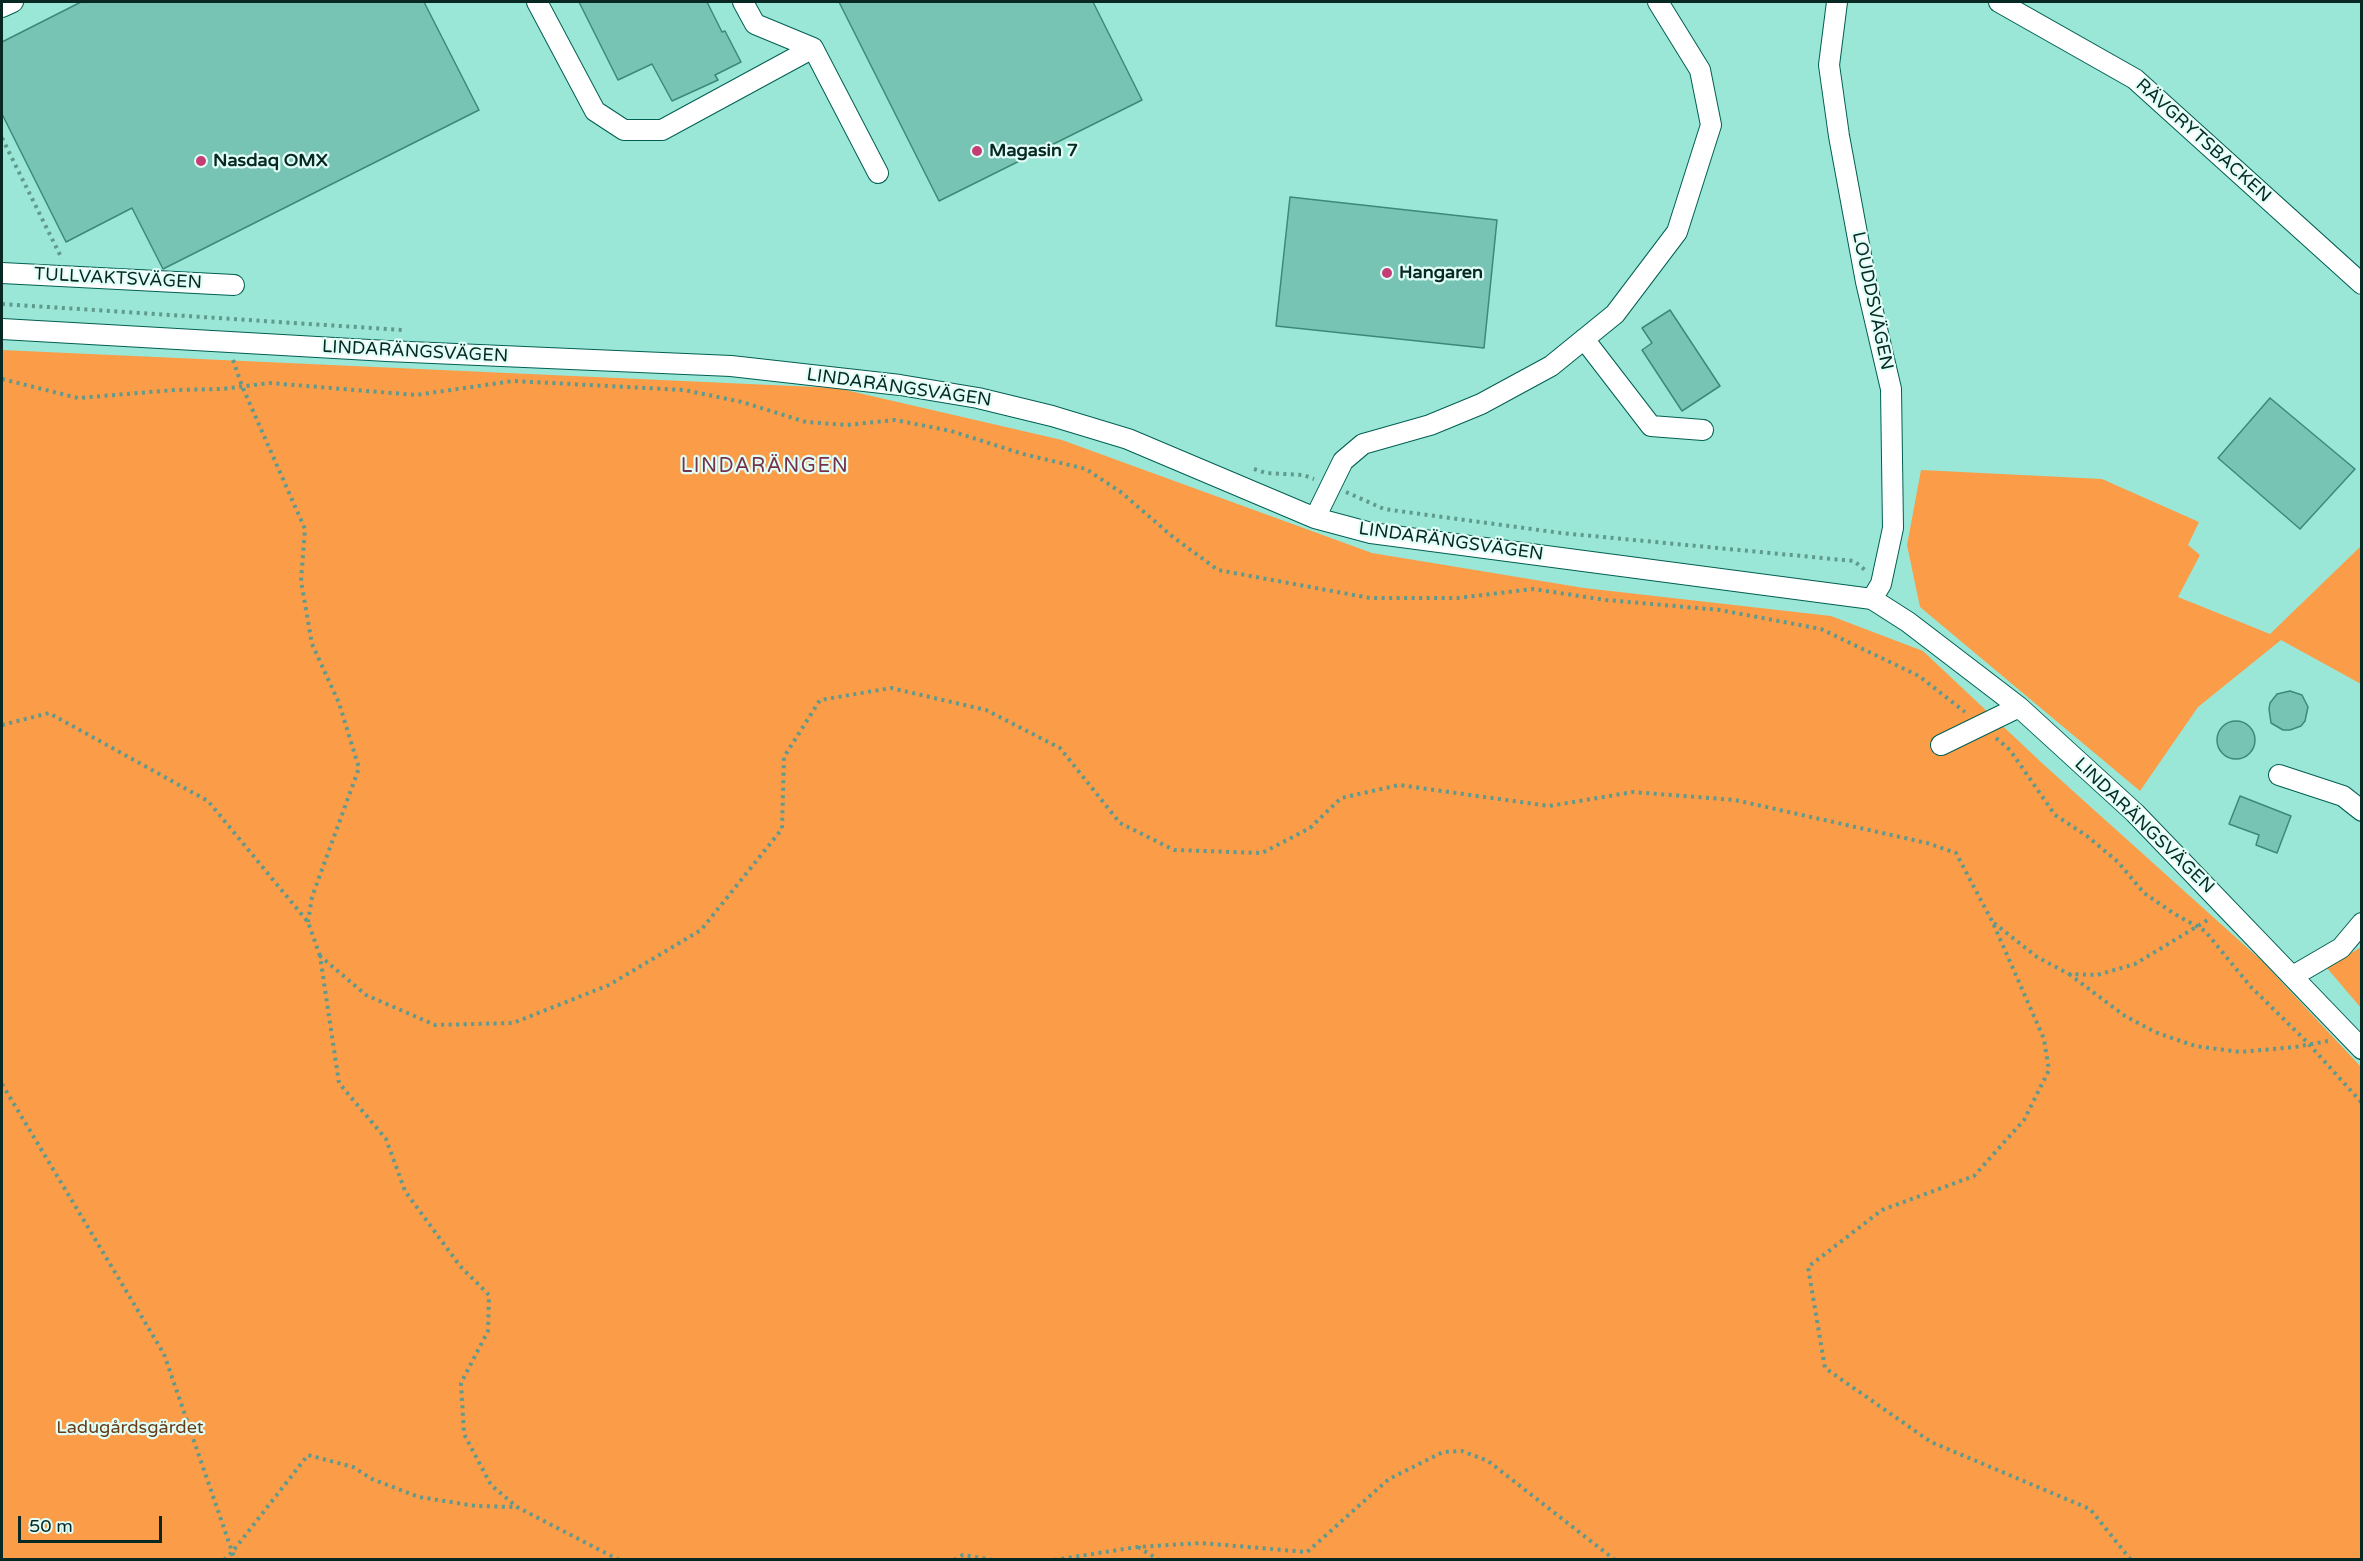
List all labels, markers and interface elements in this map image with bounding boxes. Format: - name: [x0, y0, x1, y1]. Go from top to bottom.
- street label: RÄVGRYTSBACKEN: [2131, 75, 2275, 207]
- place label: Magasin 7: [989, 140, 1078, 162]
- marker: Magasin 7: [970, 144, 984, 158]
- place label: Nasdaq OMX: [213, 150, 328, 172]
- marker: Nasdaq OMX: [194, 154, 208, 168]
- street label: LOUDDSVÄGEN: [1847, 230, 1897, 372]
- place label: Hangaren: [1399, 262, 1483, 284]
- street label: TULLVAKTSVÄGEN: [34, 264, 202, 294]
- marker: Hangaren: [1380, 266, 1394, 280]
- street label: LINDARÄNGSVÄGEN: [321, 336, 509, 368]
- street label: LINDARÄNGSVÄGEN: [805, 364, 993, 412]
- district label: LINDARÄNGEN: [681, 455, 849, 479]
- street label: LINDARÄNGSVÄGEN: [1357, 518, 1545, 566]
- street label: LINDARÄNGSVÄGEN: [2069, 753, 2219, 899]
- park label: Ladugårdsgärdet: [56, 1417, 204, 1439]
- scale bar: [21, 1504, 165, 1542]
- text: 50 m: [29, 1515, 73, 1537]

